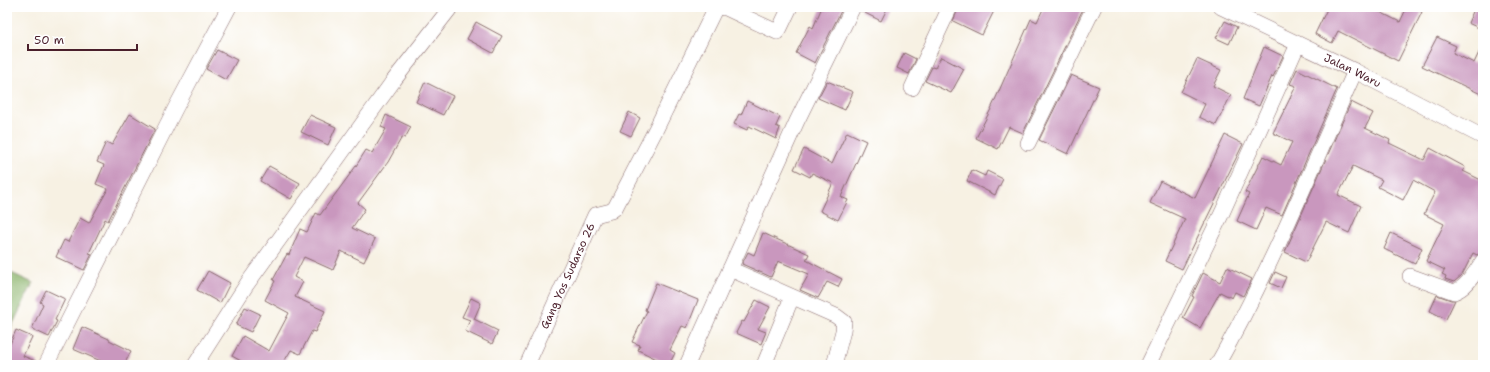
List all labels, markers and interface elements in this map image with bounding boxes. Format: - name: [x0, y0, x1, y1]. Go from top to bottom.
- scale bar: [28, 26, 137, 52]
- text: 50 m: [34, 32, 64, 48]
- street label: Jalan Waru: [1321, 50, 1384, 91]
- street label: Gang Yos Sudarso 26: [537, 221, 598, 331]

